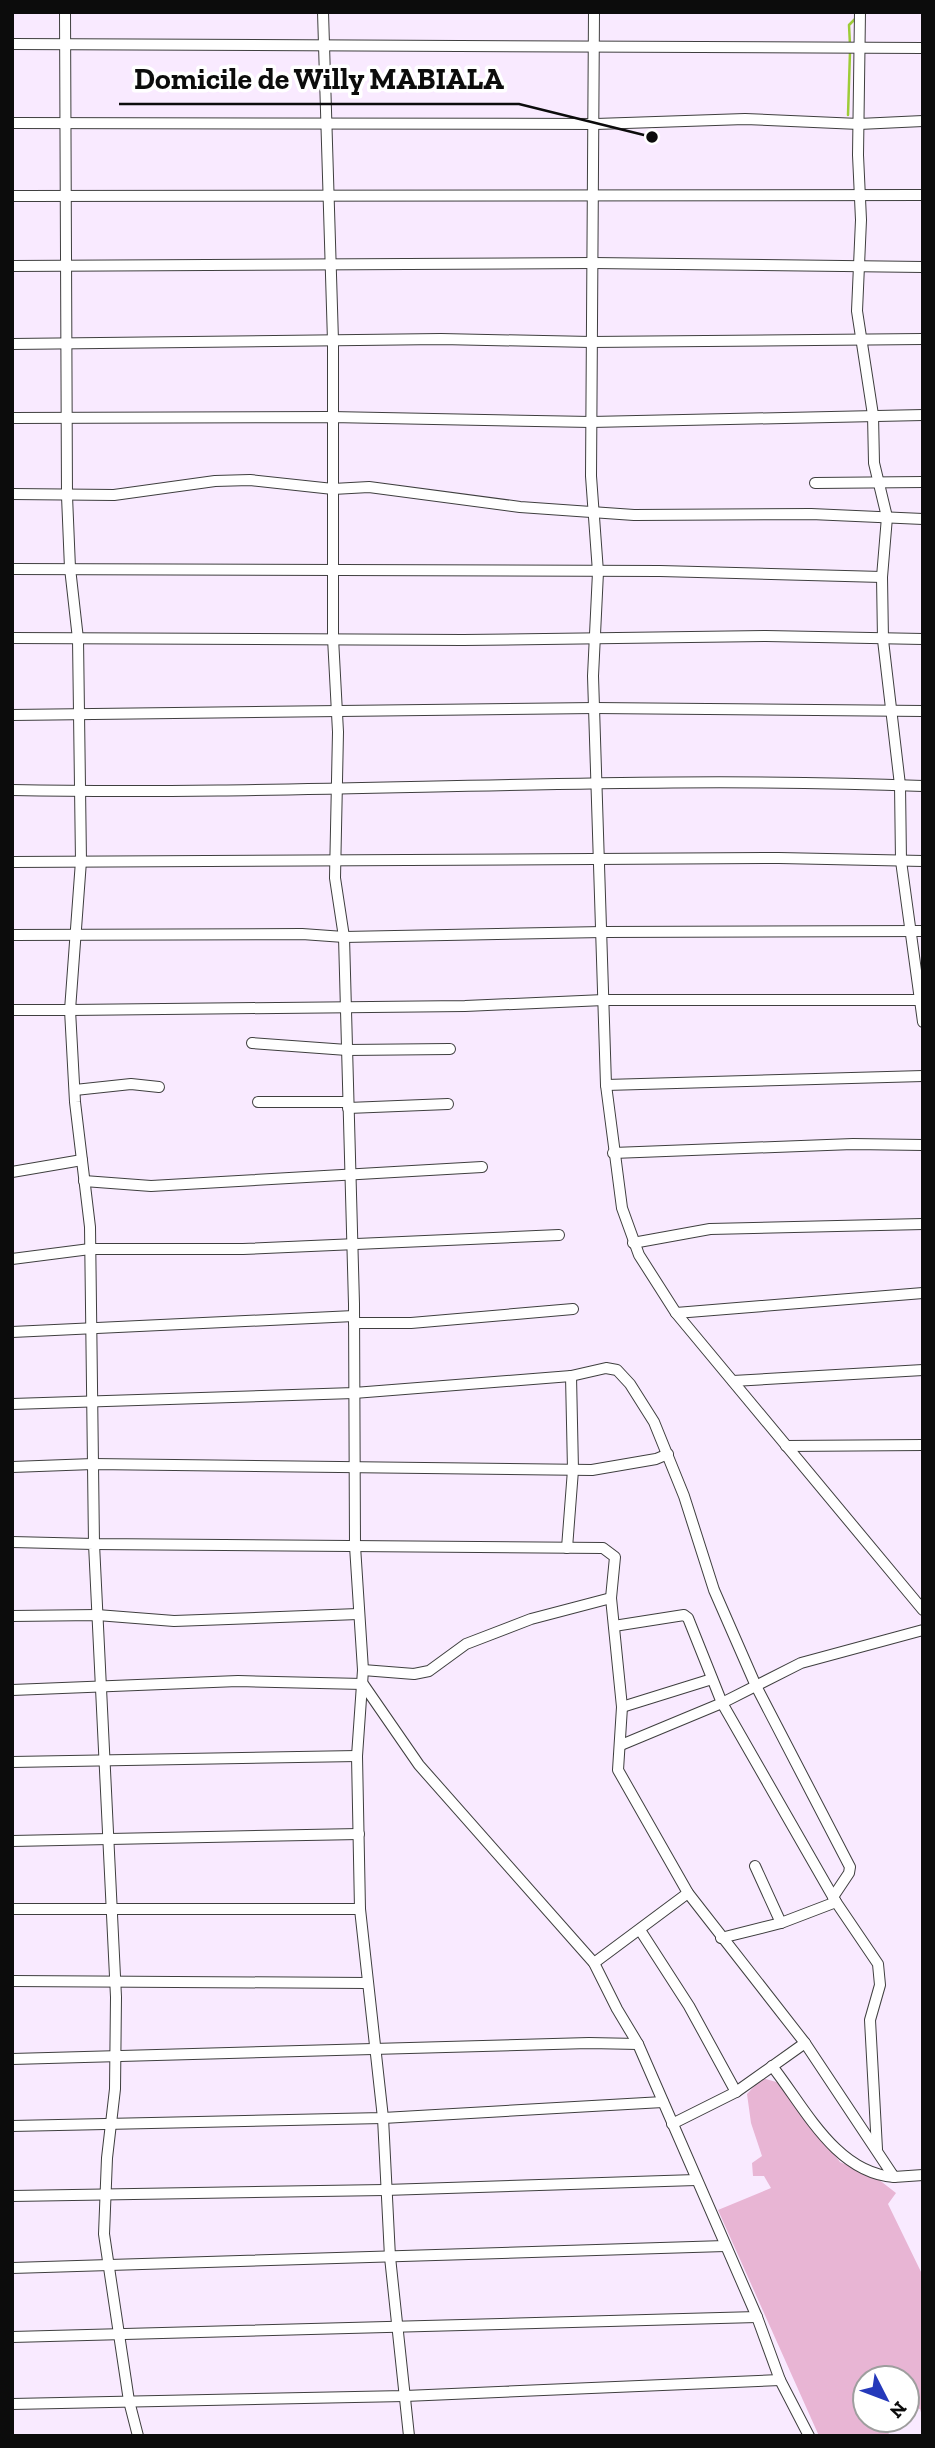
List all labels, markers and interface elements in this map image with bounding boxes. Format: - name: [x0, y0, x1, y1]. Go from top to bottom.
- callout: Domicile de Willy MABIALA: [119, 53, 519, 104]
- text: Domicile de Willy MABIALA: [134, 61, 504, 97]
- north arrow: [851, 2364, 921, 2434]
- text: N: [885, 2397, 912, 2423]

